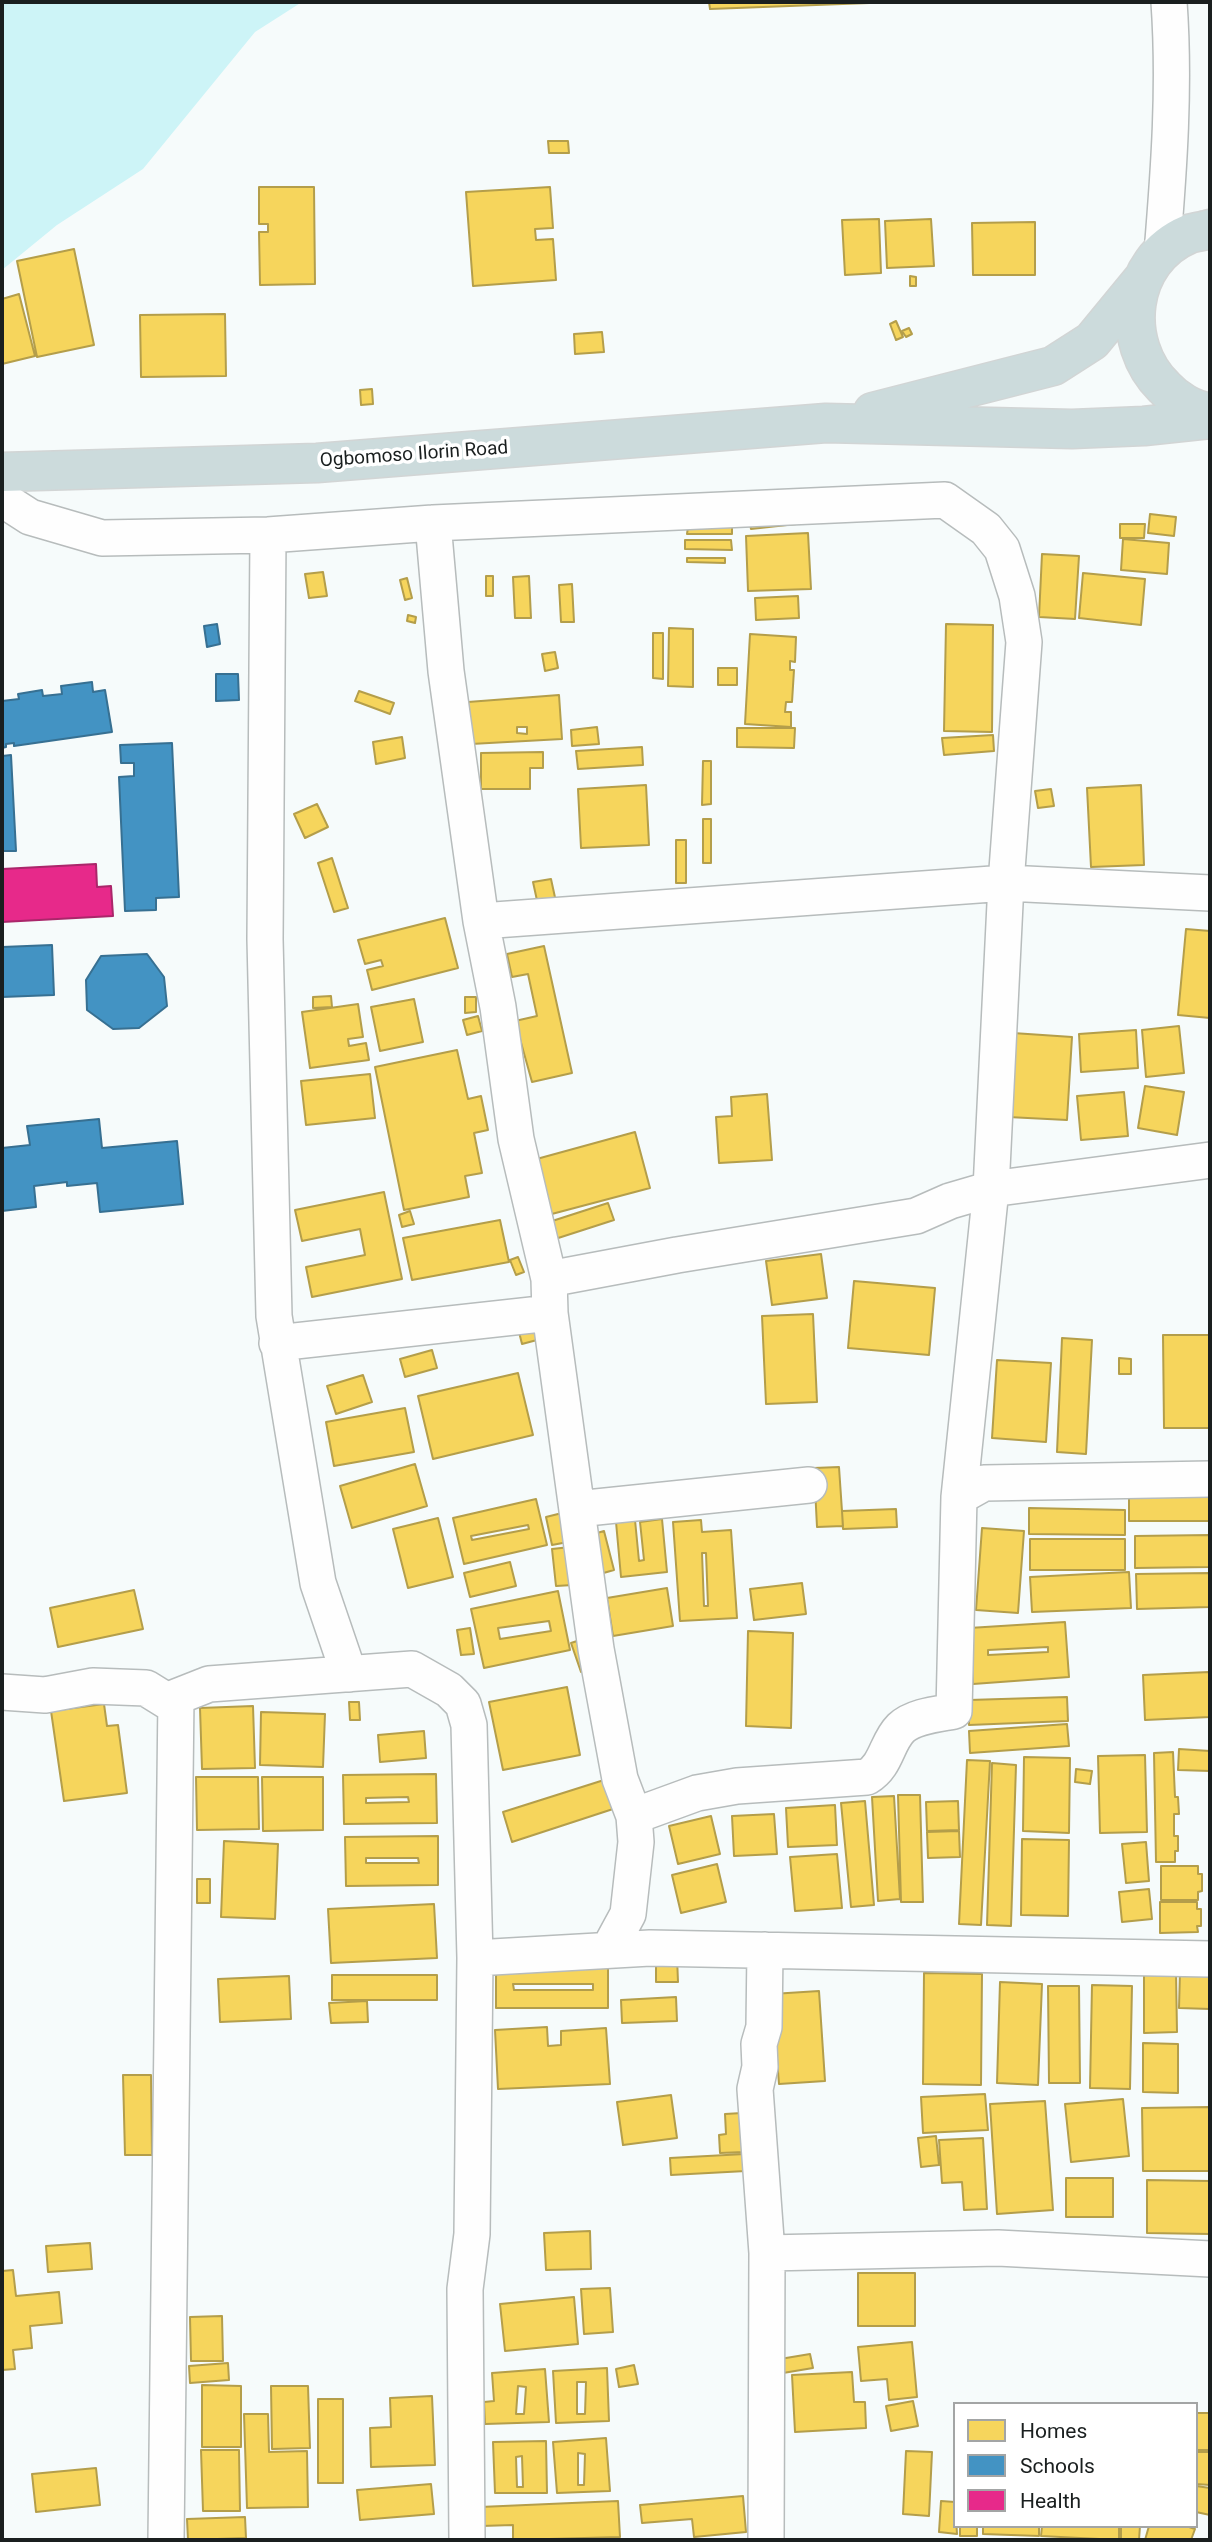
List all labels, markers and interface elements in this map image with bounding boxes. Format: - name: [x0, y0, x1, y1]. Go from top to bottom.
- street label: Ogbomoso Ilorin Road: [319, 437, 509, 473]
- legend: [953, 2402, 1198, 2528]
- text: Homes: [1020, 2419, 1087, 2443]
- text: Schools: [1020, 2454, 1095, 2478]
- text: Health: [1020, 2489, 1081, 2513]

